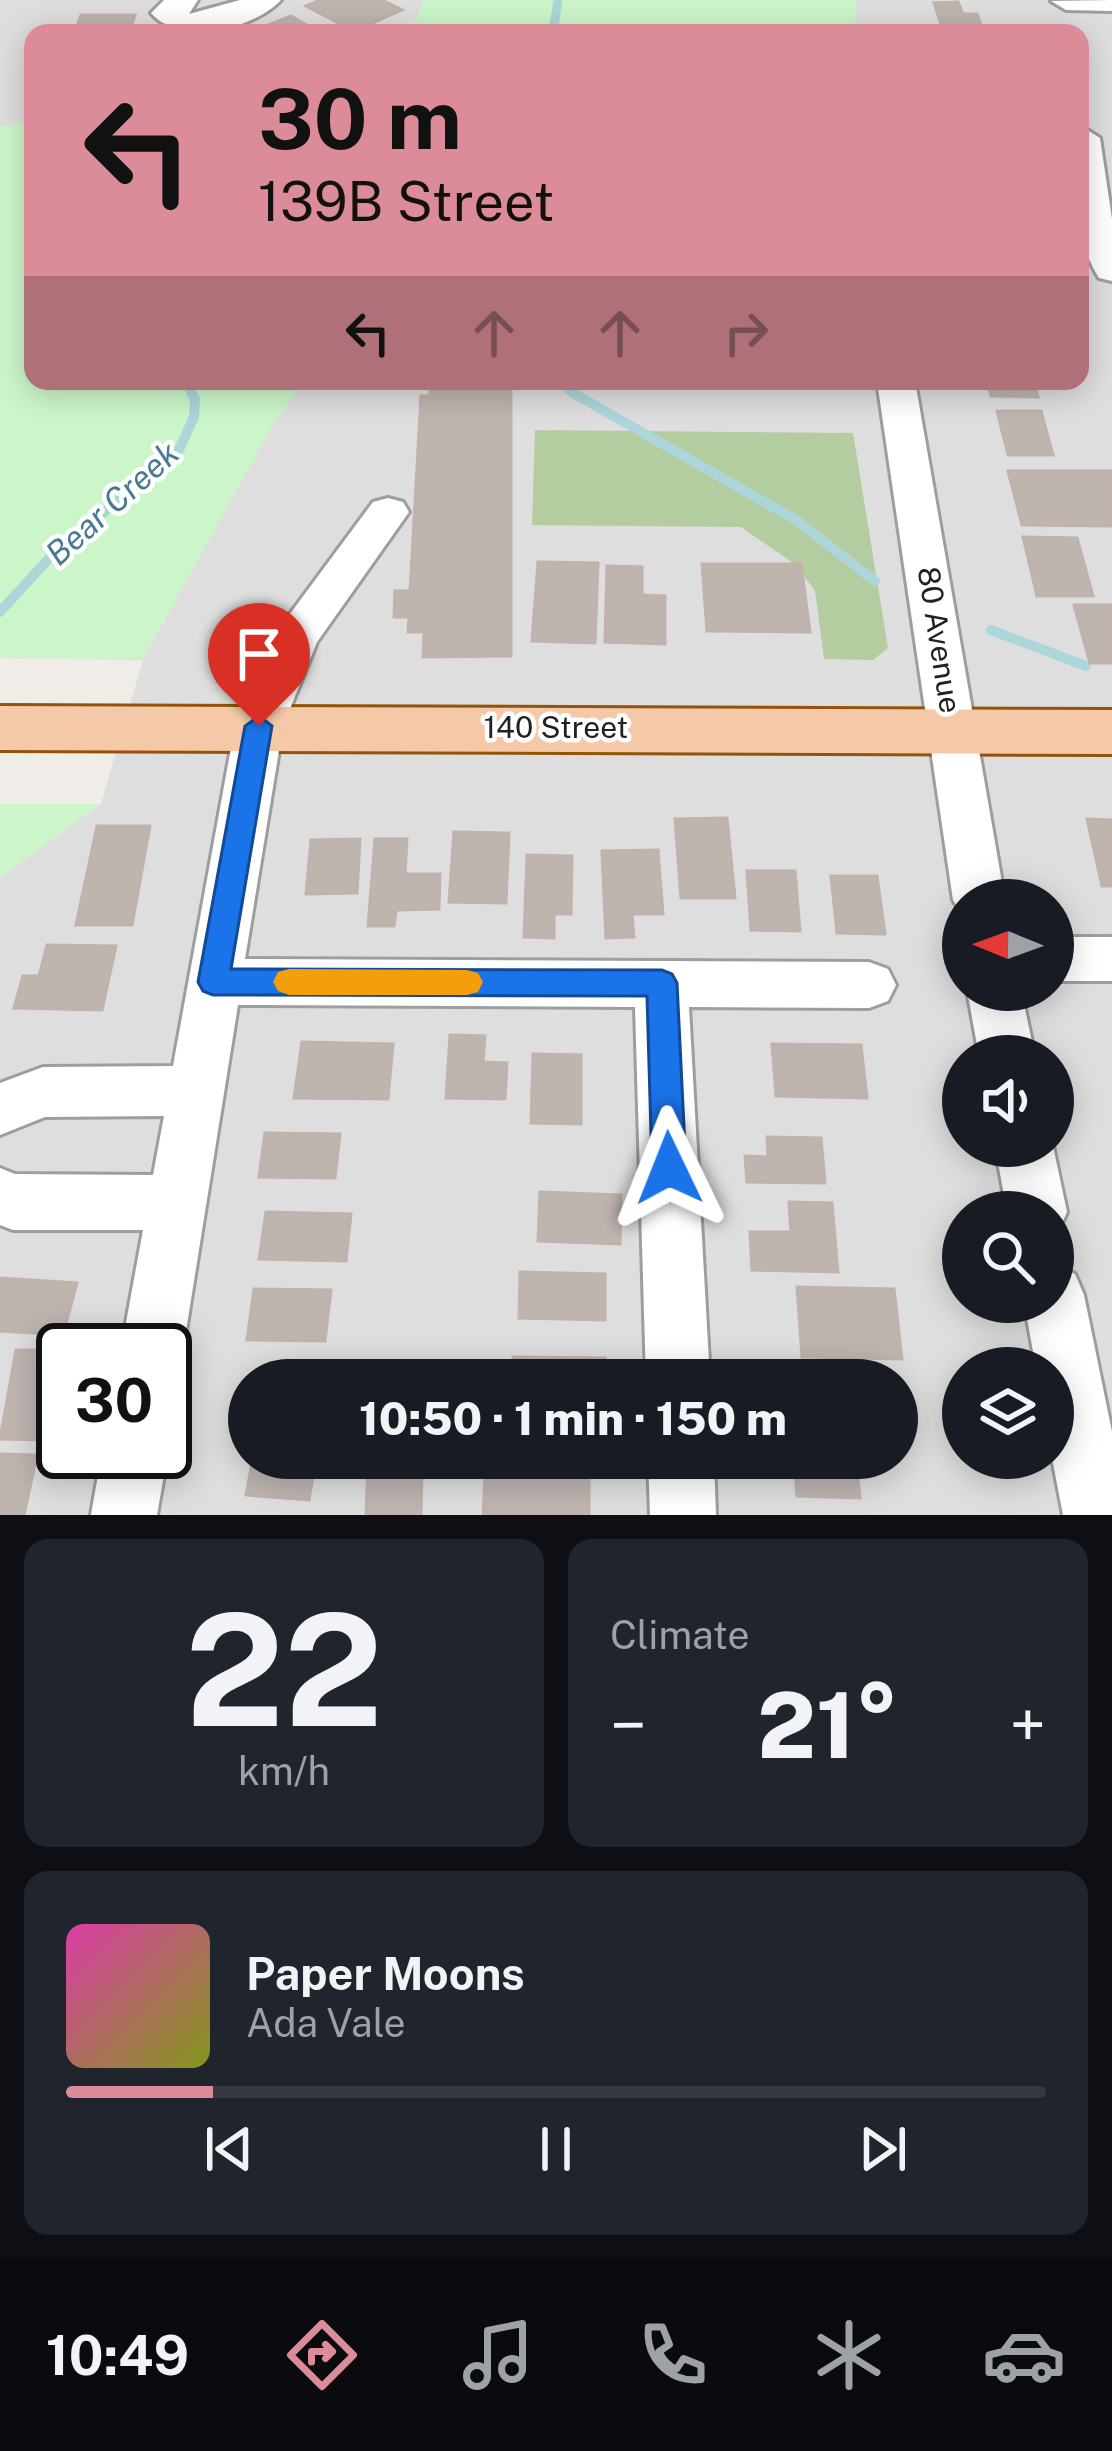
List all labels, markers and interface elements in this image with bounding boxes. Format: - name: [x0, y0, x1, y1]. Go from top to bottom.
- text: 30 m: [258, 69, 462, 168]
- icon: left: [60, 72, 216, 228]
- text: 139B Street: [258, 170, 554, 233]
- icon: left: [335, 300, 401, 366]
- icon: ahead: [461, 300, 527, 366]
- icon: ahead: [587, 300, 653, 366]
- icon: right: [713, 300, 779, 366]
- water label: Bear Creek: [38, 434, 186, 572]
- street label: 80 Avenue: [911, 564, 969, 716]
- pin: [208, 603, 310, 726]
- icon: arrive: [226, 621, 292, 687]
- street label: 140 Street: [484, 709, 628, 745]
- north arrow: [942, 879, 1074, 1011]
- map controls: [942, 879, 1074, 1479]
- button: sound: [942, 1035, 1074, 1167]
- position arrow: [606, 1105, 732, 1231]
- button: search: [942, 1191, 1074, 1323]
- speed limit sign: 30: [36, 1323, 192, 1479]
- button: layers: [942, 1347, 1074, 1479]
- text: 10:50 · 1 min · 150 m: [359, 1392, 787, 1445]
- text: 22: [185, 1578, 383, 1761]
- text: Climate: [610, 1612, 750, 1658]
- text: 21°: [757, 1672, 899, 1778]
- text: −: [610, 1686, 647, 1764]
- text: +: [1009, 1686, 1046, 1764]
- text: km/h: [238, 1748, 330, 1794]
- text: Paper Moons: [246, 1947, 525, 2000]
- text: Ada Vale: [246, 2000, 406, 2046]
- icon: previous: [196, 2116, 262, 2182]
- icon: pause: [523, 2116, 589, 2182]
- icon: next: [850, 2116, 916, 2182]
- icon: directions: [280, 2313, 364, 2397]
- icon: music: [456, 2313, 540, 2397]
- icon: phone: [631, 2313, 715, 2397]
- icon: climate: [807, 2313, 891, 2397]
- icon: car: [982, 2313, 1066, 2397]
- text: 10:49: [46, 2324, 189, 2387]

